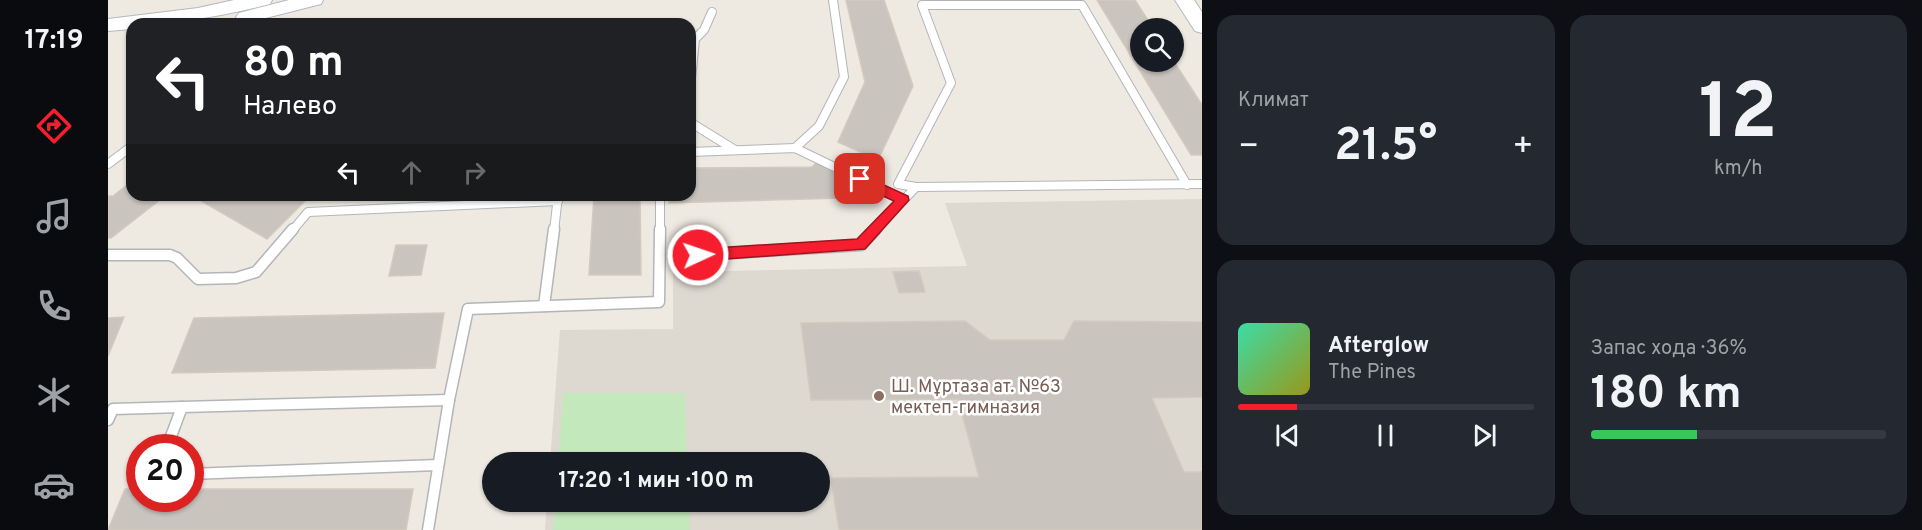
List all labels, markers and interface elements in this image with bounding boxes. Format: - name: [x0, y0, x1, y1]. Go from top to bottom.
- map controls: [1130, 18, 1184, 72]
- button: search: [1130, 18, 1184, 72]
- text: 17:19: [24, 24, 84, 58]
- text: 80 m: [243, 38, 344, 91]
- icon: left: [144, 42, 222, 120]
- text: 12: [1699, 67, 1778, 166]
- text: Климат: [1238, 88, 1309, 114]
- text: Налево: [243, 90, 337, 124]
- icon: directions: [33, 105, 75, 147]
- text: 21.5°: [1334, 119, 1437, 176]
- text: −: [1238, 127, 1259, 169]
- text: +: [1512, 127, 1533, 169]
- pin: [834, 153, 885, 204]
- icon: left: [332, 156, 365, 189]
- icon: ahead: [395, 156, 428, 189]
- icon: right: [458, 156, 491, 189]
- text: km/h: [1714, 156, 1763, 182]
- icon: arrive: [843, 162, 876, 195]
- icon: music: [33, 195, 75, 237]
- position arrow: [666, 223, 730, 287]
- icon: phone: [33, 285, 75, 327]
- text: Afterglow: [1328, 333, 1429, 360]
- text: Запас хода · 36%: [1591, 336, 1747, 362]
- text: The Pines: [1328, 360, 1416, 386]
- text: 180 km: [1591, 367, 1742, 424]
- icon: climate: [33, 374, 75, 416]
- place label: Ш. Мұртаза ат. №63 мектеп-гимназия: [891, 376, 1061, 420]
- marker: Ш. Мұртаза ат. №63 мектеп-гимназия: [872, 389, 886, 403]
- icon: previous: [1271, 419, 1304, 452]
- icon: pause: [1369, 419, 1402, 452]
- icon: next: [1468, 419, 1501, 452]
- speed limit sign: 20: [126, 434, 204, 512]
- icon: car: [33, 464, 75, 506]
- text: 17:20 · 1 мин · 100 m: [558, 468, 754, 495]

